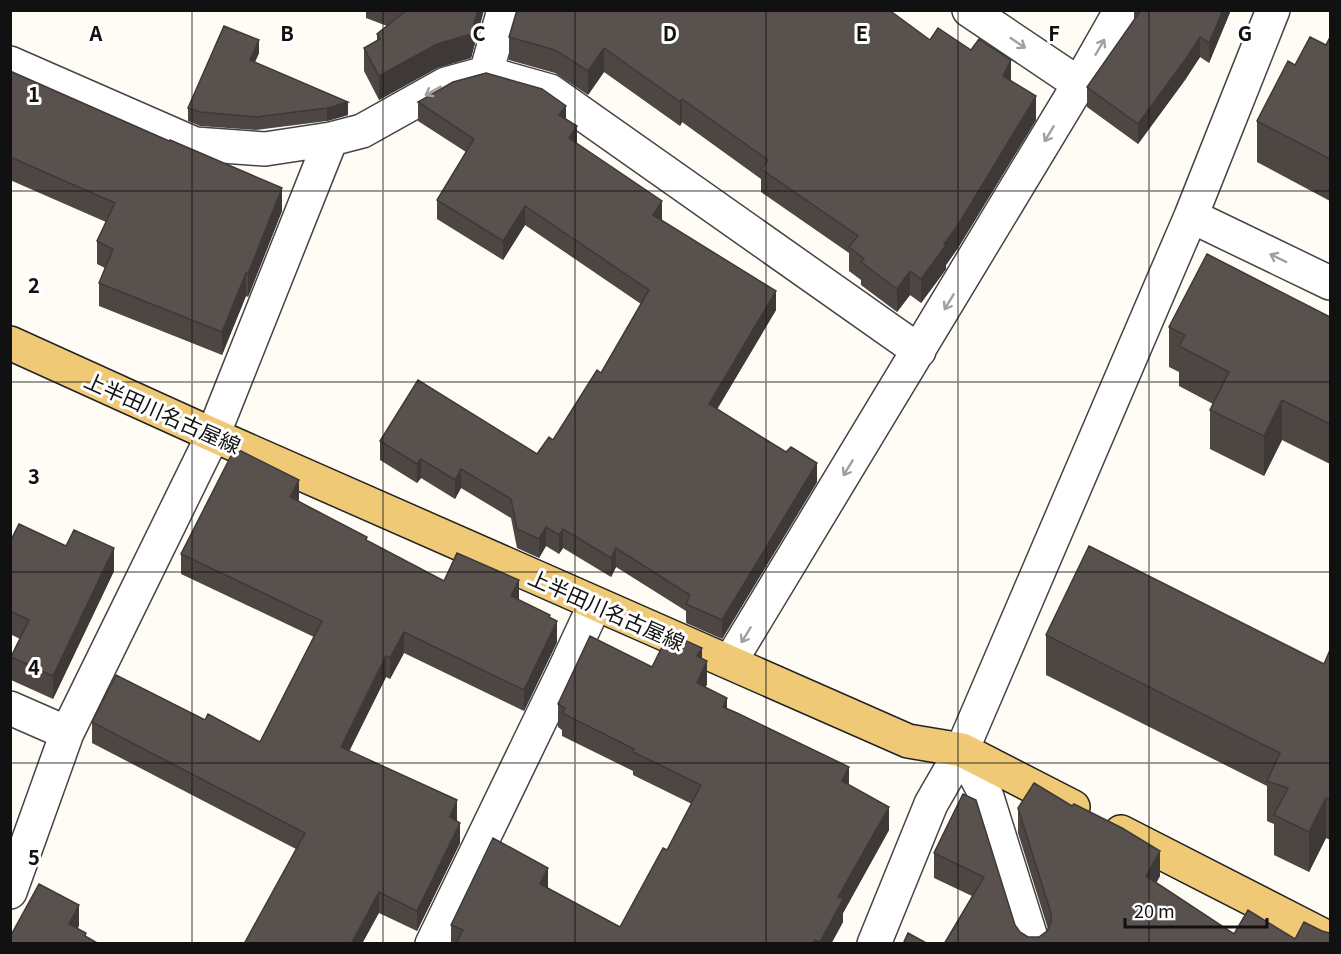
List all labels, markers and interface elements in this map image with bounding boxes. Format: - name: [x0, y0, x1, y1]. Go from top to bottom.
- text: A: [89, 18, 103, 47]
- text: B: [280, 18, 294, 47]
- text: C: [472, 18, 486, 47]
- text: D: [663, 18, 677, 47]
- text: E: [856, 18, 868, 47]
- text: F: [1048, 18, 1060, 47]
- text: G: [1238, 18, 1252, 47]
- one-way arrow: [1009, 37, 1026, 49]
- one-way arrow: [1095, 39, 1107, 56]
- text: 1: [28, 79, 40, 108]
- one-way arrow: [425, 85, 442, 97]
- one-way arrow: [1043, 125, 1055, 142]
- one-way arrow: [1269, 252, 1287, 263]
- text: 2: [28, 270, 40, 299]
- one-way arrow: [942, 293, 954, 310]
- street label: 上半田川名古屋線: [80, 364, 246, 460]
- one-way arrow: [841, 459, 853, 476]
- text: 3: [28, 461, 40, 490]
- street label: 上半田川名古屋線: [524, 561, 690, 657]
- one-way arrow: [740, 626, 752, 643]
- text: 4: [28, 652, 40, 681]
- text: 5: [28, 842, 40, 871]
- scale bar: [1125, 891, 1268, 929]
- text: 20 m: [1134, 897, 1175, 923]

